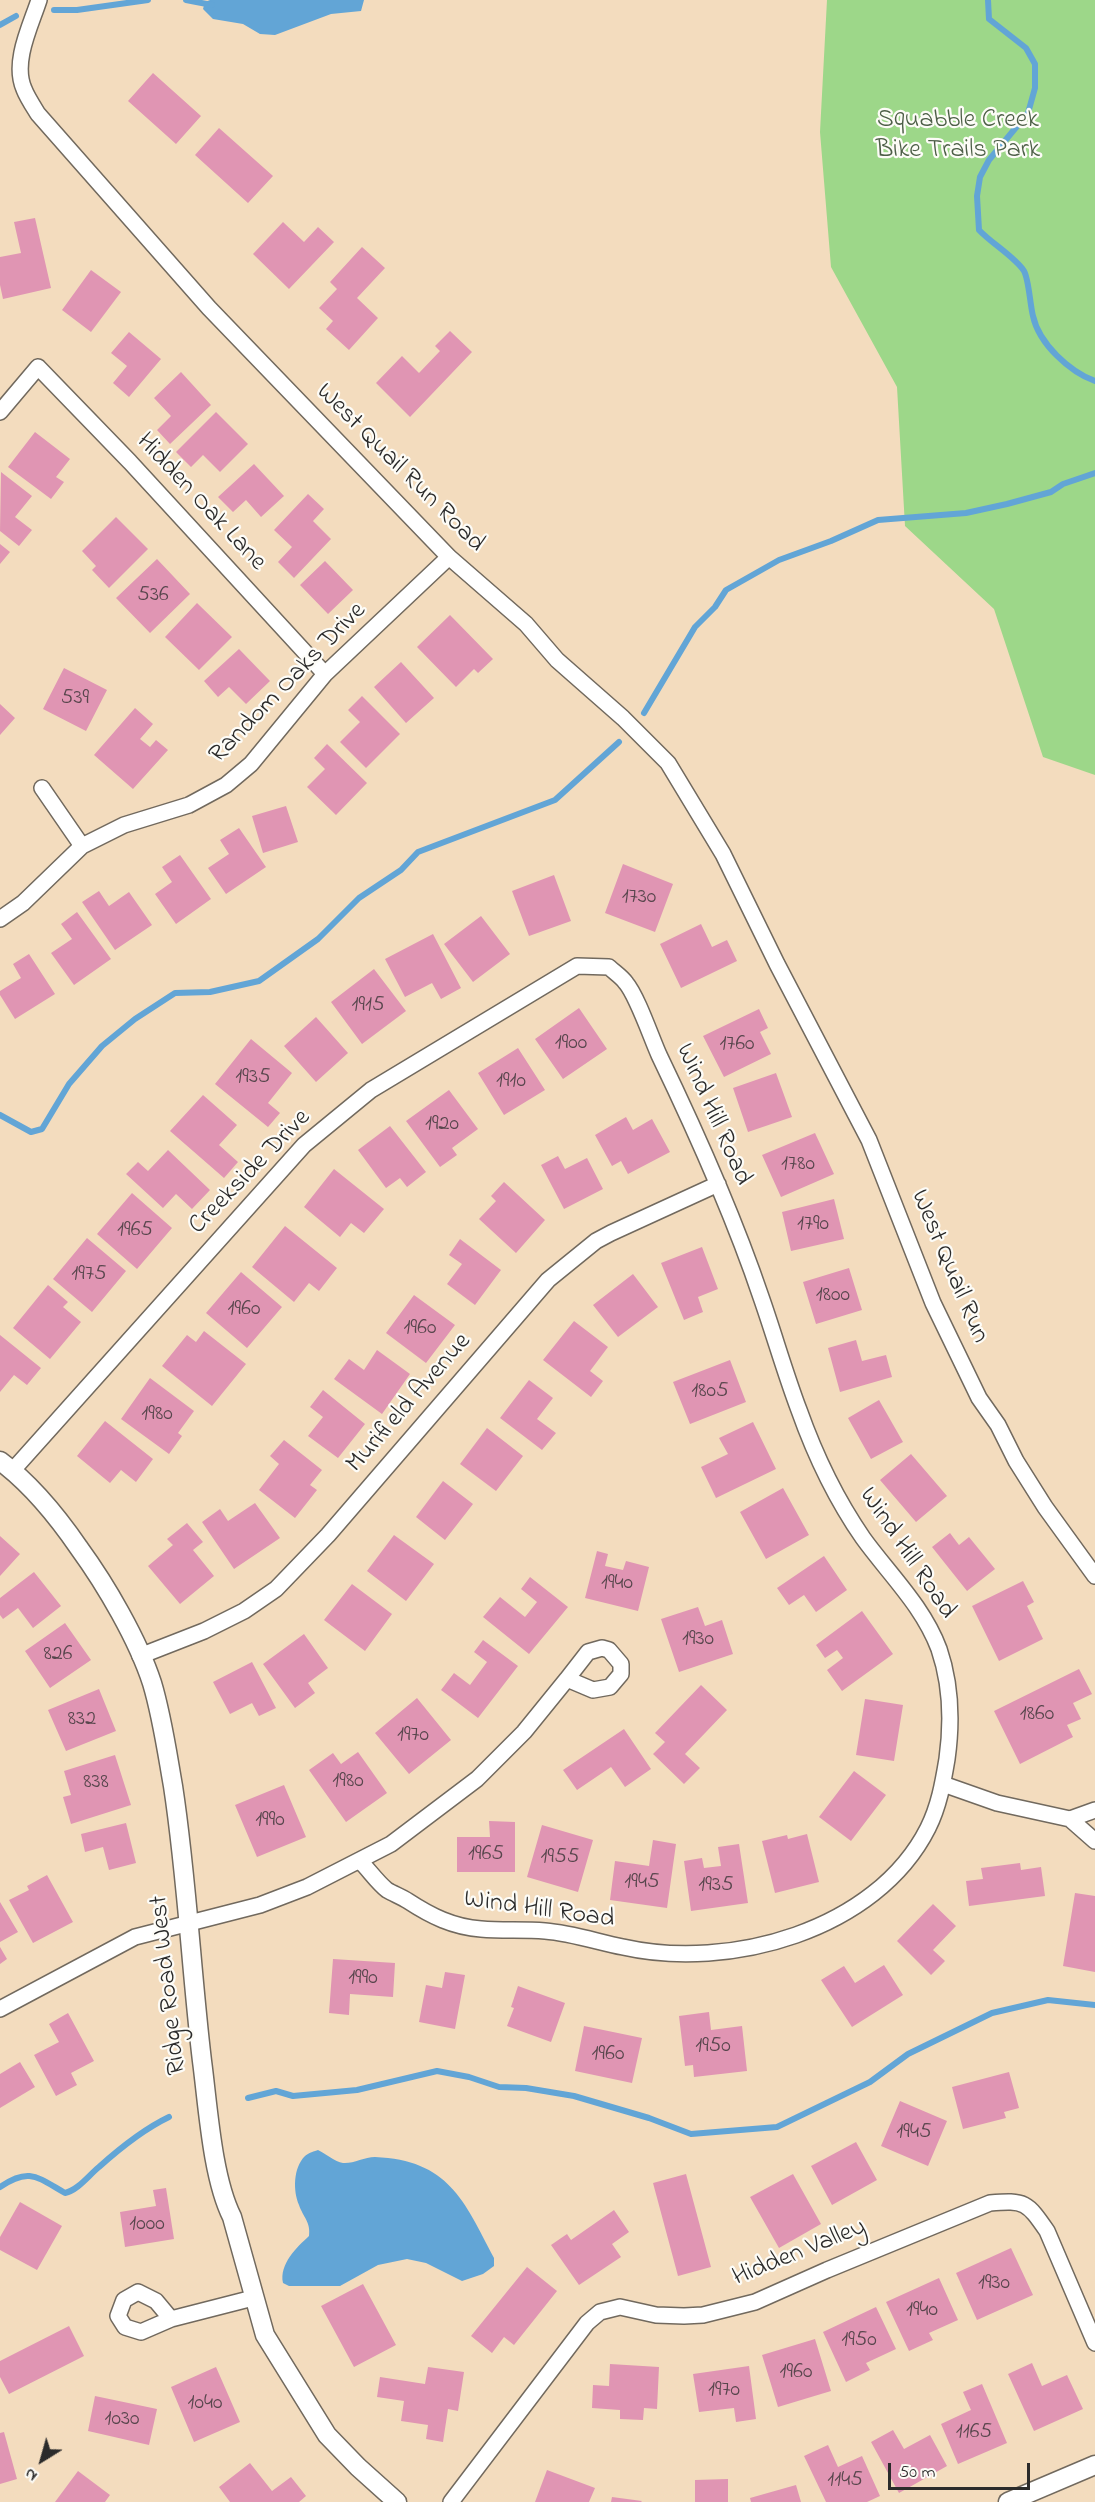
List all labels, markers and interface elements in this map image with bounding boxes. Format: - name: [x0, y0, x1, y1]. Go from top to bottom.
- park label: Squabble Creek Bike Trails Park: [876, 106, 1040, 168]
- street label: West Quail Run Road: [308, 378, 490, 560]
- street label: Hidden Oak Lane: [128, 428, 272, 578]
- house number: 536: [137, 583, 169, 609]
- street label: Random Oaks Drive: [204, 597, 374, 771]
- house number: 539: [61, 686, 89, 712]
- house number: 1730: [622, 885, 656, 911]
- house number: 1915: [351, 993, 385, 1019]
- house number: 1900: [555, 1031, 587, 1057]
- house number: 1760: [719, 1032, 755, 1058]
- street label: Wind Hill Road: [667, 1039, 757, 1191]
- house number: 1935: [235, 1065, 271, 1091]
- house number: 1910: [496, 1069, 526, 1095]
- street label: Creekside Drive: [184, 1104, 318, 1242]
- house number: 1920: [425, 1112, 459, 1138]
- house number: 1780: [781, 1152, 815, 1178]
- street label: West Quail Run: [902, 1186, 994, 1348]
- house number: 1790: [797, 1212, 829, 1238]
- house number: 1965: [117, 1218, 153, 1244]
- house number: 1975: [71, 1262, 107, 1288]
- house number: 1800: [816, 1283, 850, 1309]
- house number: 1960: [228, 1297, 260, 1323]
- house number: 1960: [404, 1316, 436, 1342]
- street label: Murifield Avenue: [341, 1328, 479, 1480]
- house number: 1805: [691, 1379, 729, 1405]
- house number: 1980: [141, 1402, 173, 1428]
- street label: Wind Hill Road: [851, 1482, 961, 1626]
- house number: 1940: [601, 1571, 633, 1597]
- house number: 1930: [682, 1627, 714, 1653]
- house number: 826: [44, 1642, 72, 1668]
- house number: 1860: [1020, 1702, 1054, 1728]
- house number: 832: [68, 1707, 96, 1733]
- house number: 1970: [397, 1723, 429, 1749]
- house number: 1980: [332, 1769, 364, 1795]
- house number: 838: [83, 1770, 109, 1796]
- house number: 1990: [255, 1808, 285, 1834]
- house number: 1965: [468, 1842, 504, 1868]
- house number: 1955: [541, 1845, 579, 1871]
- house number: 1945: [624, 1870, 660, 1896]
- house number: 1935: [698, 1873, 734, 1899]
- street label: Wind Hill Road: [462, 1885, 616, 1937]
- street label: Ridge Road West: [145, 1894, 195, 2076]
- house number: 1990: [348, 1966, 378, 1992]
- house number: 1950: [695, 2034, 731, 2060]
- house number: 1960: [592, 2042, 624, 2068]
- house number: 1945: [896, 2120, 932, 2146]
- house number: 1000: [129, 2212, 165, 2238]
- street label: Hidden Valley: [729, 2213, 871, 2295]
- house number: 1930: [978, 2271, 1010, 2297]
- house number: 1940: [906, 2298, 938, 2324]
- house number: 1950: [841, 2328, 877, 2354]
- house number: 1960: [780, 2360, 812, 2386]
- house number: 1970: [708, 2378, 740, 2404]
- house number: 1040: [187, 2391, 223, 2417]
- house number: 1030: [104, 2407, 140, 2433]
- house number: 1165: [956, 2420, 992, 2446]
- north arrow: [12, 2430, 72, 2490]
- scale bar: [891, 2451, 1034, 2489]
- text: 50 m: [899, 2460, 936, 2486]
- text: N: [20, 2462, 43, 2487]
- house number: 1145: [827, 2468, 863, 2494]

